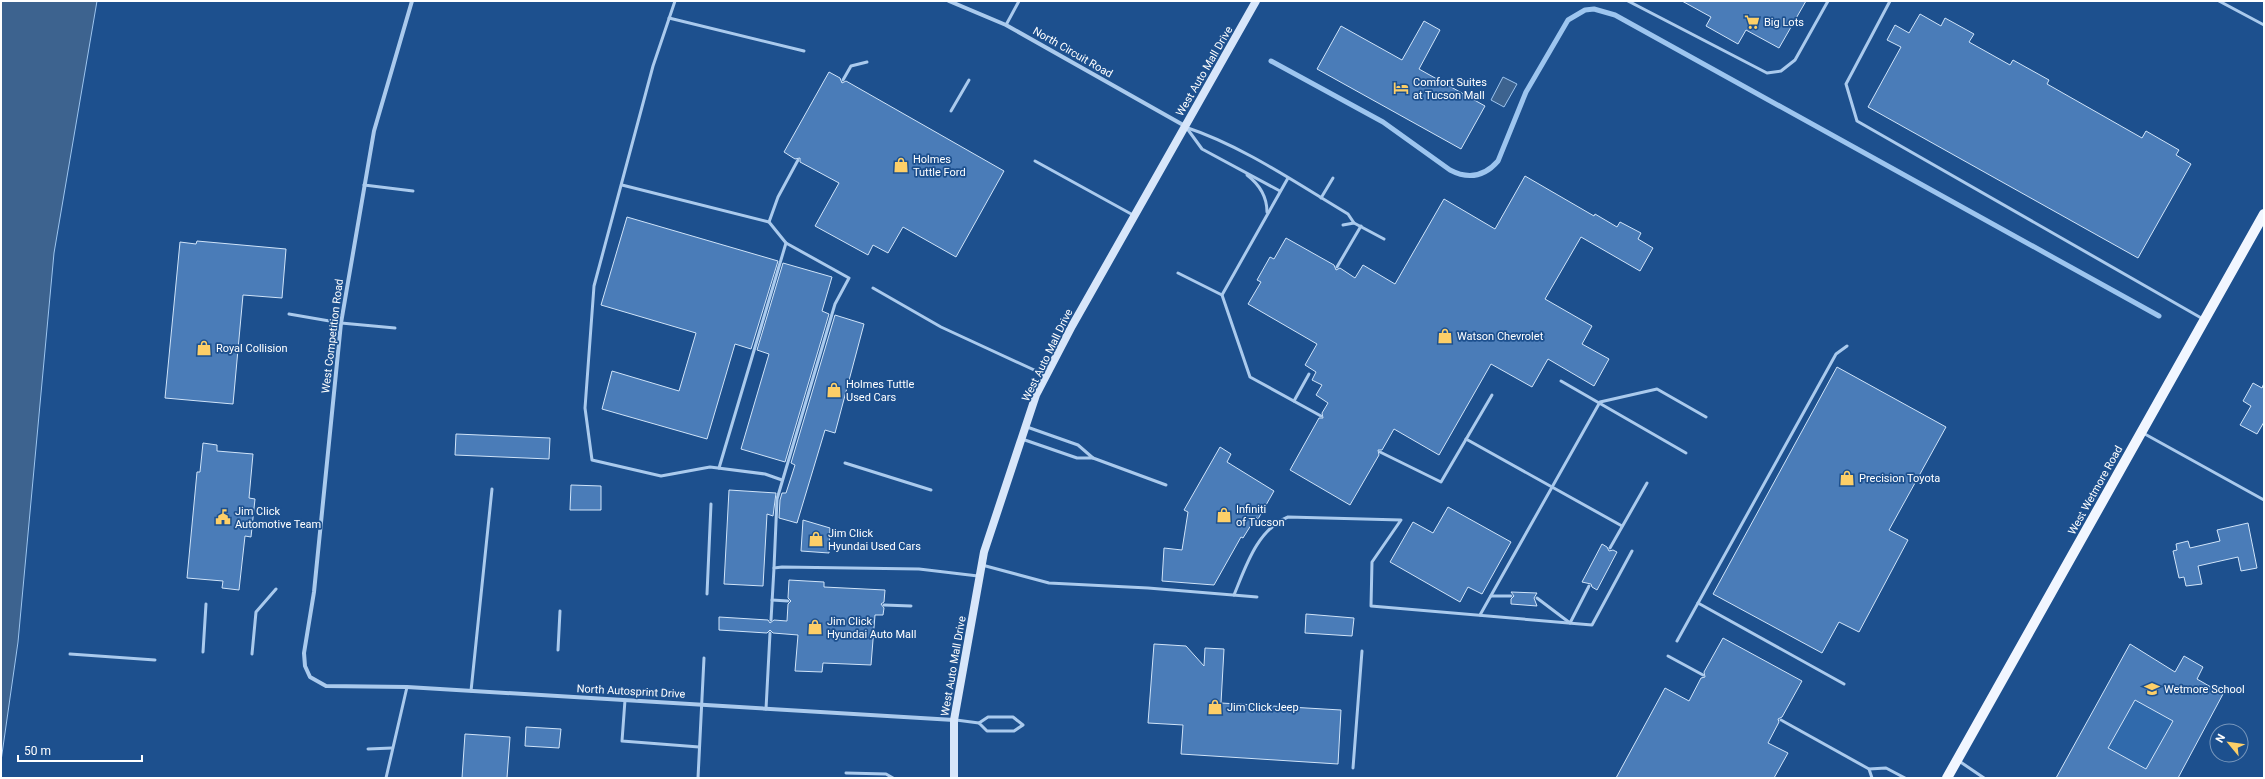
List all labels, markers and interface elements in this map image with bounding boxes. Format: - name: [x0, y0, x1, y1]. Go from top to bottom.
- supermarket icon: Big Lots: [1743, 13, 1761, 31]
- place label: Big Lots: [1764, 16, 1804, 29]
- street label: North Circuit Road: [1031, 24, 1115, 81]
- street label: West Auto Mall Drive: [1173, 24, 1236, 118]
- place label: Comfort Suites at Tucson Mall: [1413, 76, 1487, 102]
- hotel icon: Comfort Suites at Tucson Mall: [1392, 79, 1410, 97]
- place label: Holmes Tuttle Ford: [913, 153, 966, 179]
- shop icon: Holmes Tuttle Ford: [892, 156, 910, 174]
- street label: West Competition Road: [319, 278, 346, 394]
- street label: West Auto Mall Drive: [1019, 307, 1076, 404]
- shop icon: Watson Chevrolet: [1436, 327, 1454, 345]
- place label: Watson Chevrolet: [1457, 330, 1544, 343]
- shop icon: Royal Collision: [195, 339, 213, 357]
- place label: Royal Collision: [216, 342, 288, 355]
- place label: Holmes Tuttle Used Cars: [846, 378, 914, 404]
- shop icon: Holmes Tuttle Used Cars: [825, 381, 843, 399]
- street label: West Wetmore Road: [2066, 443, 2125, 537]
- shop icon: Precision Toyota: [1838, 469, 1856, 487]
- place label: Precision Toyota: [1859, 472, 1940, 485]
- place label: Infiniti of Tucson: [1236, 503, 1285, 529]
- place label: Jim Click Automotive Team: [235, 505, 321, 531]
- shop icon: Infiniti of Tucson: [1215, 506, 1233, 524]
- public building icon: Jim Click Automotive Team: [214, 508, 232, 526]
- place label: Jim Click Hyundai Used Cars: [828, 527, 921, 553]
- shop icon: Jim Click Hyundai Used Cars: [807, 530, 825, 548]
- place label: Jim Click Hyundai Auto Mall: [827, 615, 916, 641]
- street label: West Auto Mall Drive: [938, 615, 969, 717]
- shop icon: Jim Click Hyundai Auto Mall: [806, 618, 824, 636]
- school or university icon: Wetmore School: [2143, 680, 2161, 698]
- street label: North Autosprint Drive: [576, 682, 686, 701]
- place label: Wetmore School: [2164, 683, 2245, 696]
- shop icon: Jim Click Jeep: [1206, 698, 1224, 716]
- place label: Jim Click Jeep: [1227, 701, 1299, 714]
- north arrow: [2209, 723, 2249, 763]
- text: N: [2213, 732, 2228, 745]
- scale bar: [18, 737, 142, 763]
- text: 50 m: [24, 744, 51, 758]

